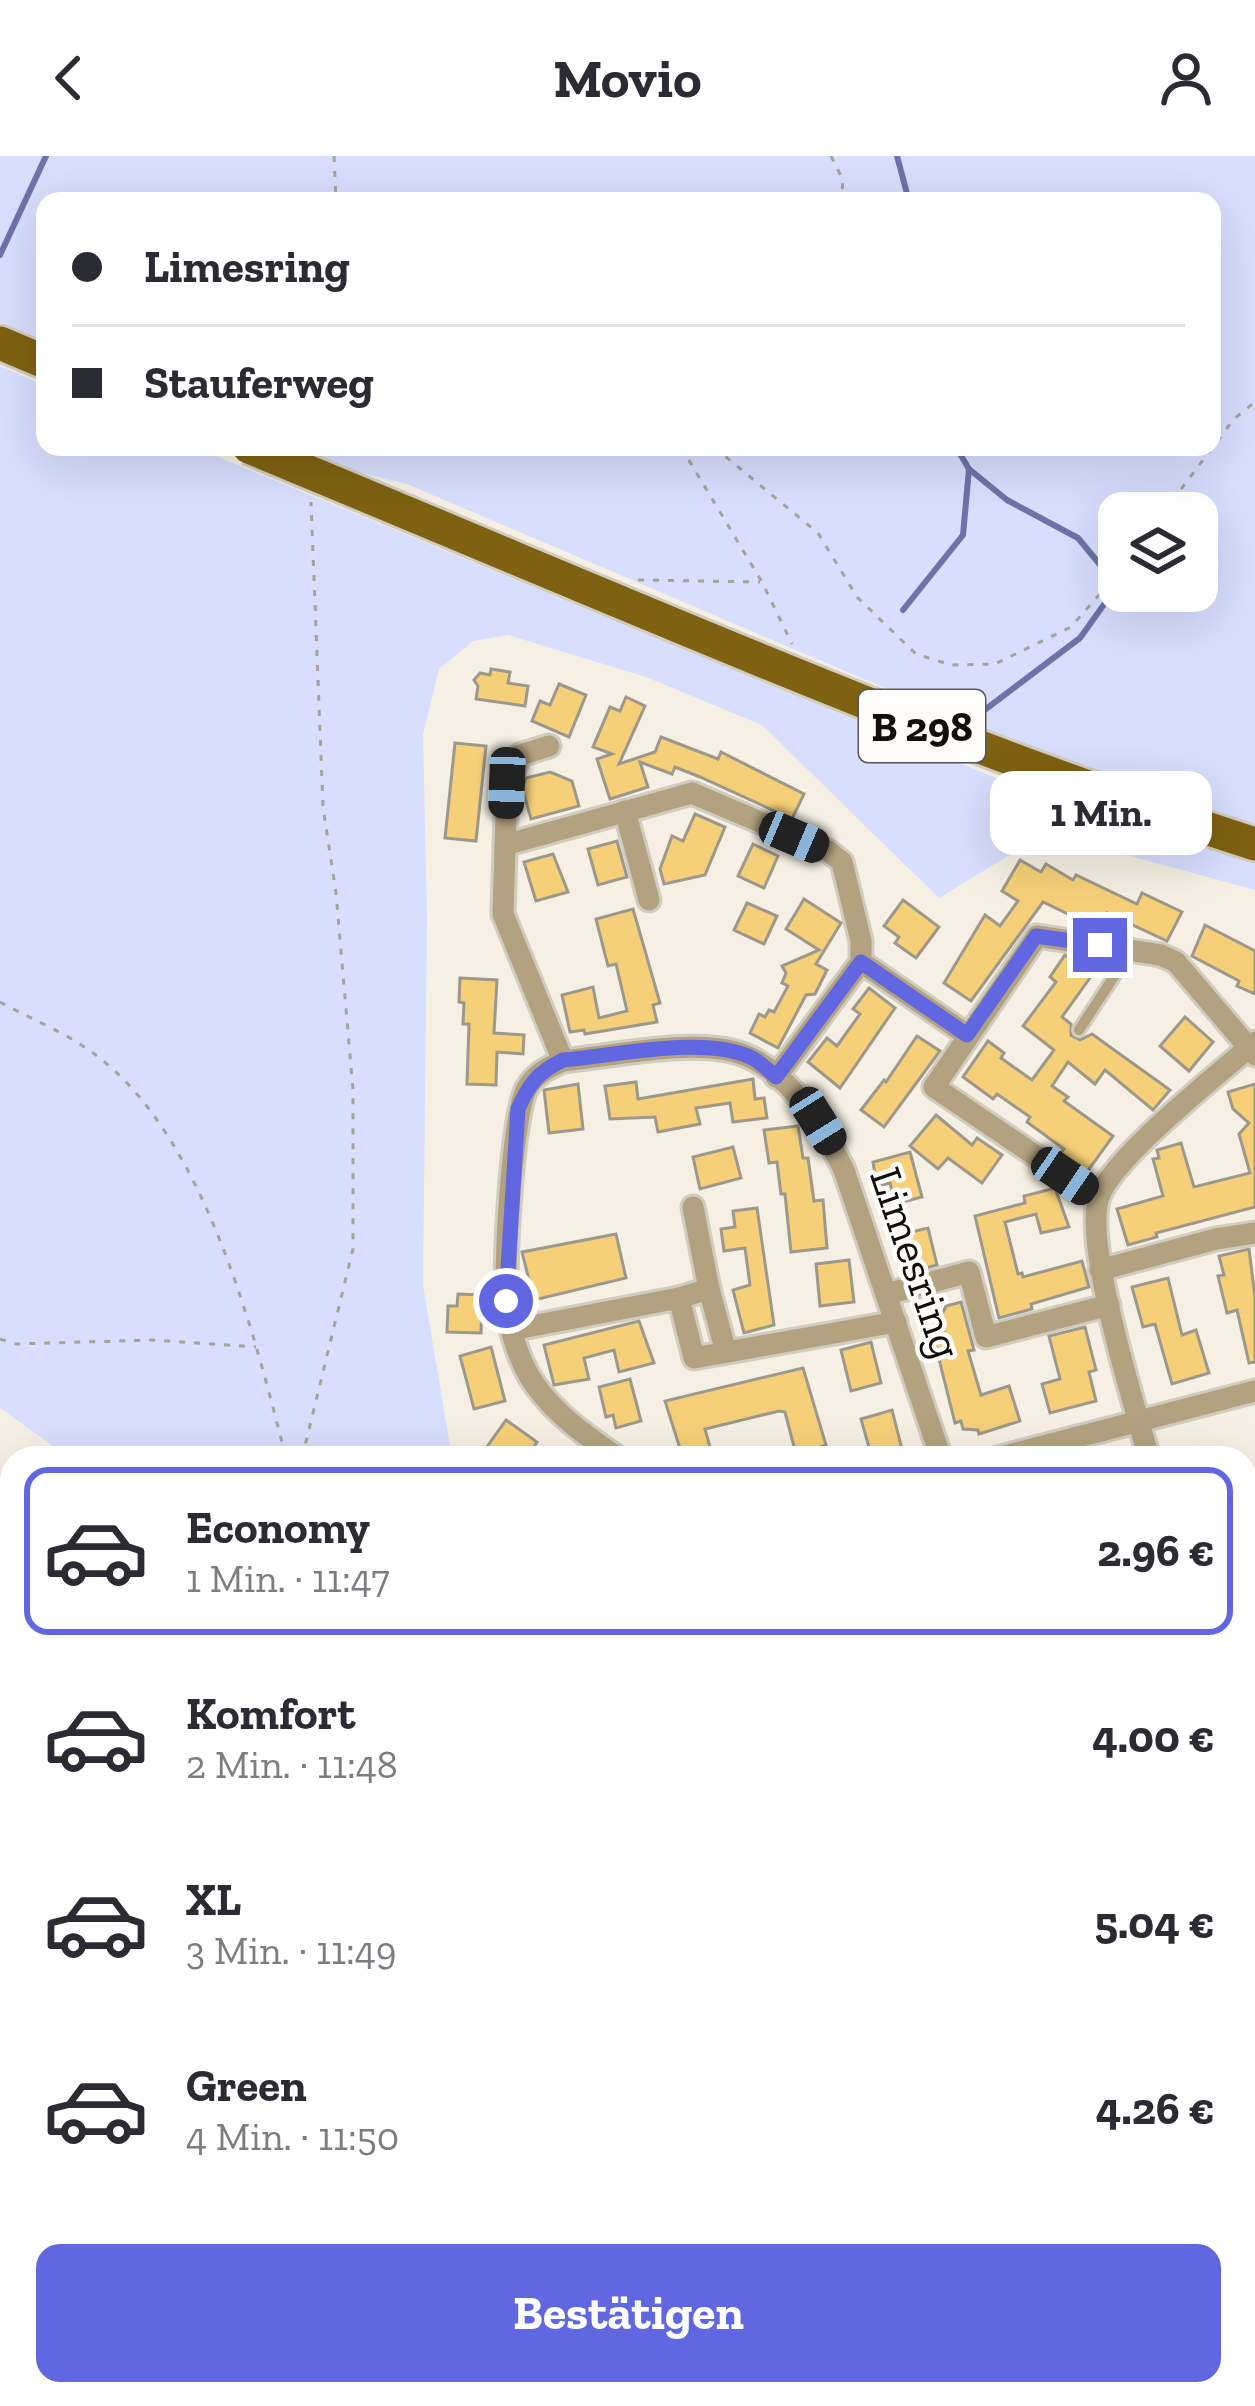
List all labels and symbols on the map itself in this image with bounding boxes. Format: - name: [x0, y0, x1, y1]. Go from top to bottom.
- road number: B 298: [859, 690, 985, 762]
- car: [488, 746, 526, 820]
- callout: 1 Min.: [989, 771, 1211, 855]
- car: [754, 806, 834, 868]
- route end: [1073, 918, 1127, 972]
- car: [784, 1081, 852, 1161]
- car: [1025, 1141, 1105, 1211]
- street label: Limesring: [858, 1160, 974, 1366]
- route start: [479, 1274, 533, 1328]

